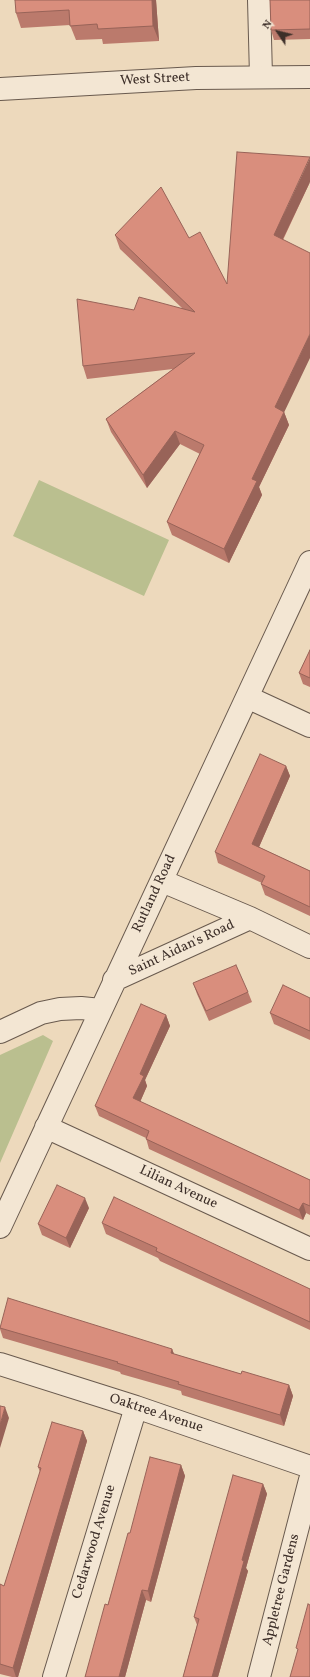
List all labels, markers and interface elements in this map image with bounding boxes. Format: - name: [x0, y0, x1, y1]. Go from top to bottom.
- north arrow: [258, 12, 298, 52]
- text: N: [259, 17, 276, 32]
- street label: West Street: [120, 70, 190, 90]
- street label: Rutland Road: [130, 852, 180, 936]
- street label: Saint Aidan's Road: [126, 917, 238, 981]
- street label: Lilian Avenue: [136, 1163, 220, 1213]
- street label: Oaktree Avenue: [107, 1391, 205, 1437]
- street label: Cedarwood Avenue: [70, 1483, 120, 1601]
- street label: Appletree Gardens: [260, 1532, 304, 1648]

